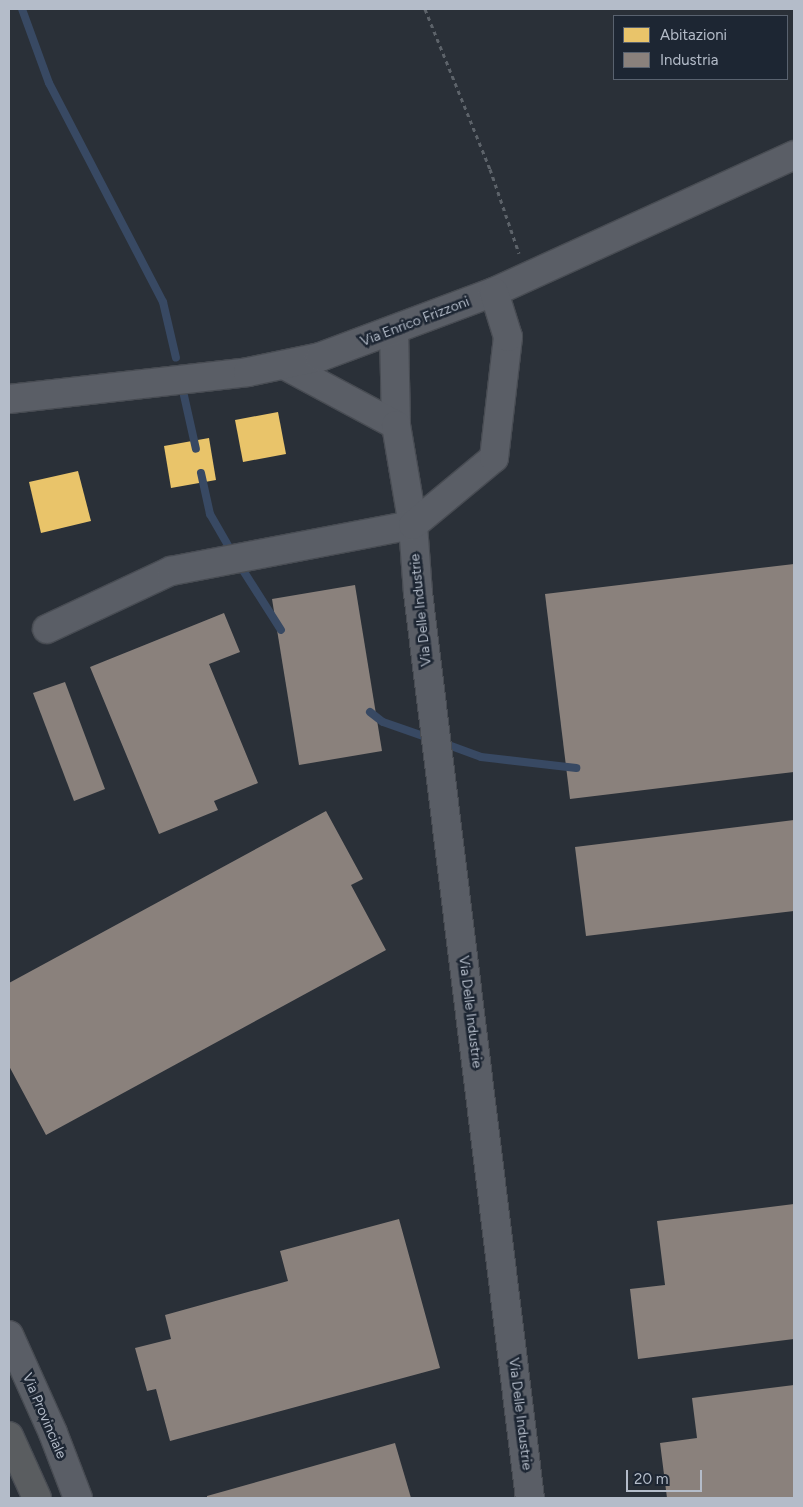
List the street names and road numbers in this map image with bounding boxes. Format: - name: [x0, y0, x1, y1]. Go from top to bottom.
- street label: Via Enrico Frizzoni: [358, 294, 472, 350]
- street label: Via Delle Industrie: [407, 553, 435, 667]
- street label: Via Delle Industrie: [455, 955, 485, 1069]
- street label: Via Delle Industrie: [505, 1357, 535, 1471]
- street label: Via Provinciale: [18, 1371, 70, 1461]

